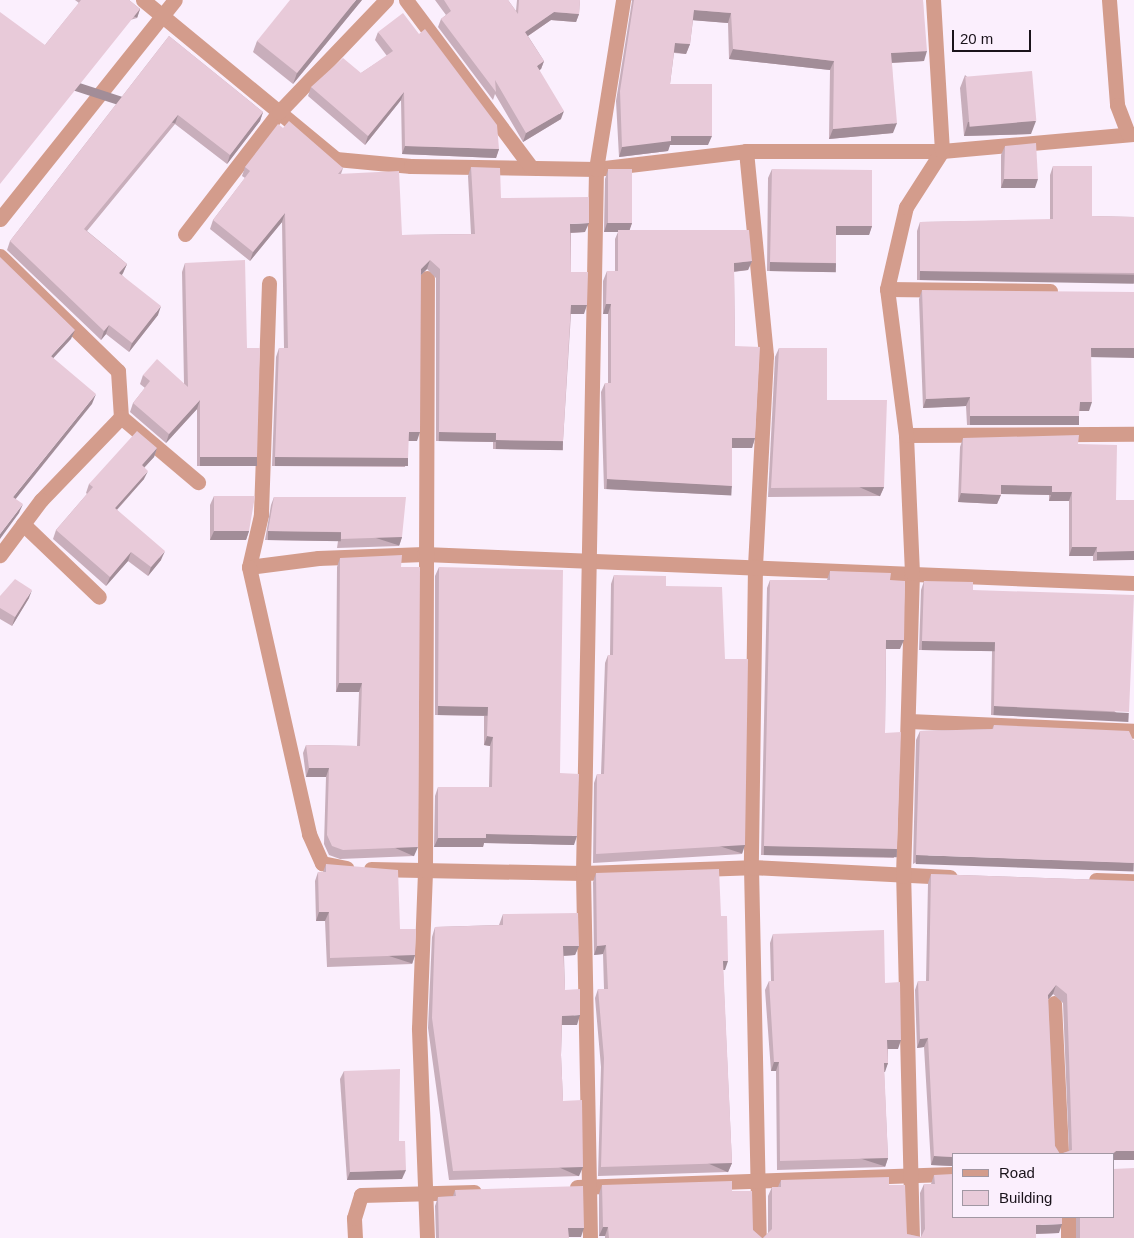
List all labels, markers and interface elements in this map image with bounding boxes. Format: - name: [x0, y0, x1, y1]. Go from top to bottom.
- scale bar: [954, 20, 1033, 52]
- text: 20 m: [960, 30, 993, 47]
- legend: [952, 1153, 1114, 1218]
- text: Road: [999, 1164, 1035, 1181]
- text: Building: [999, 1189, 1052, 1206]

